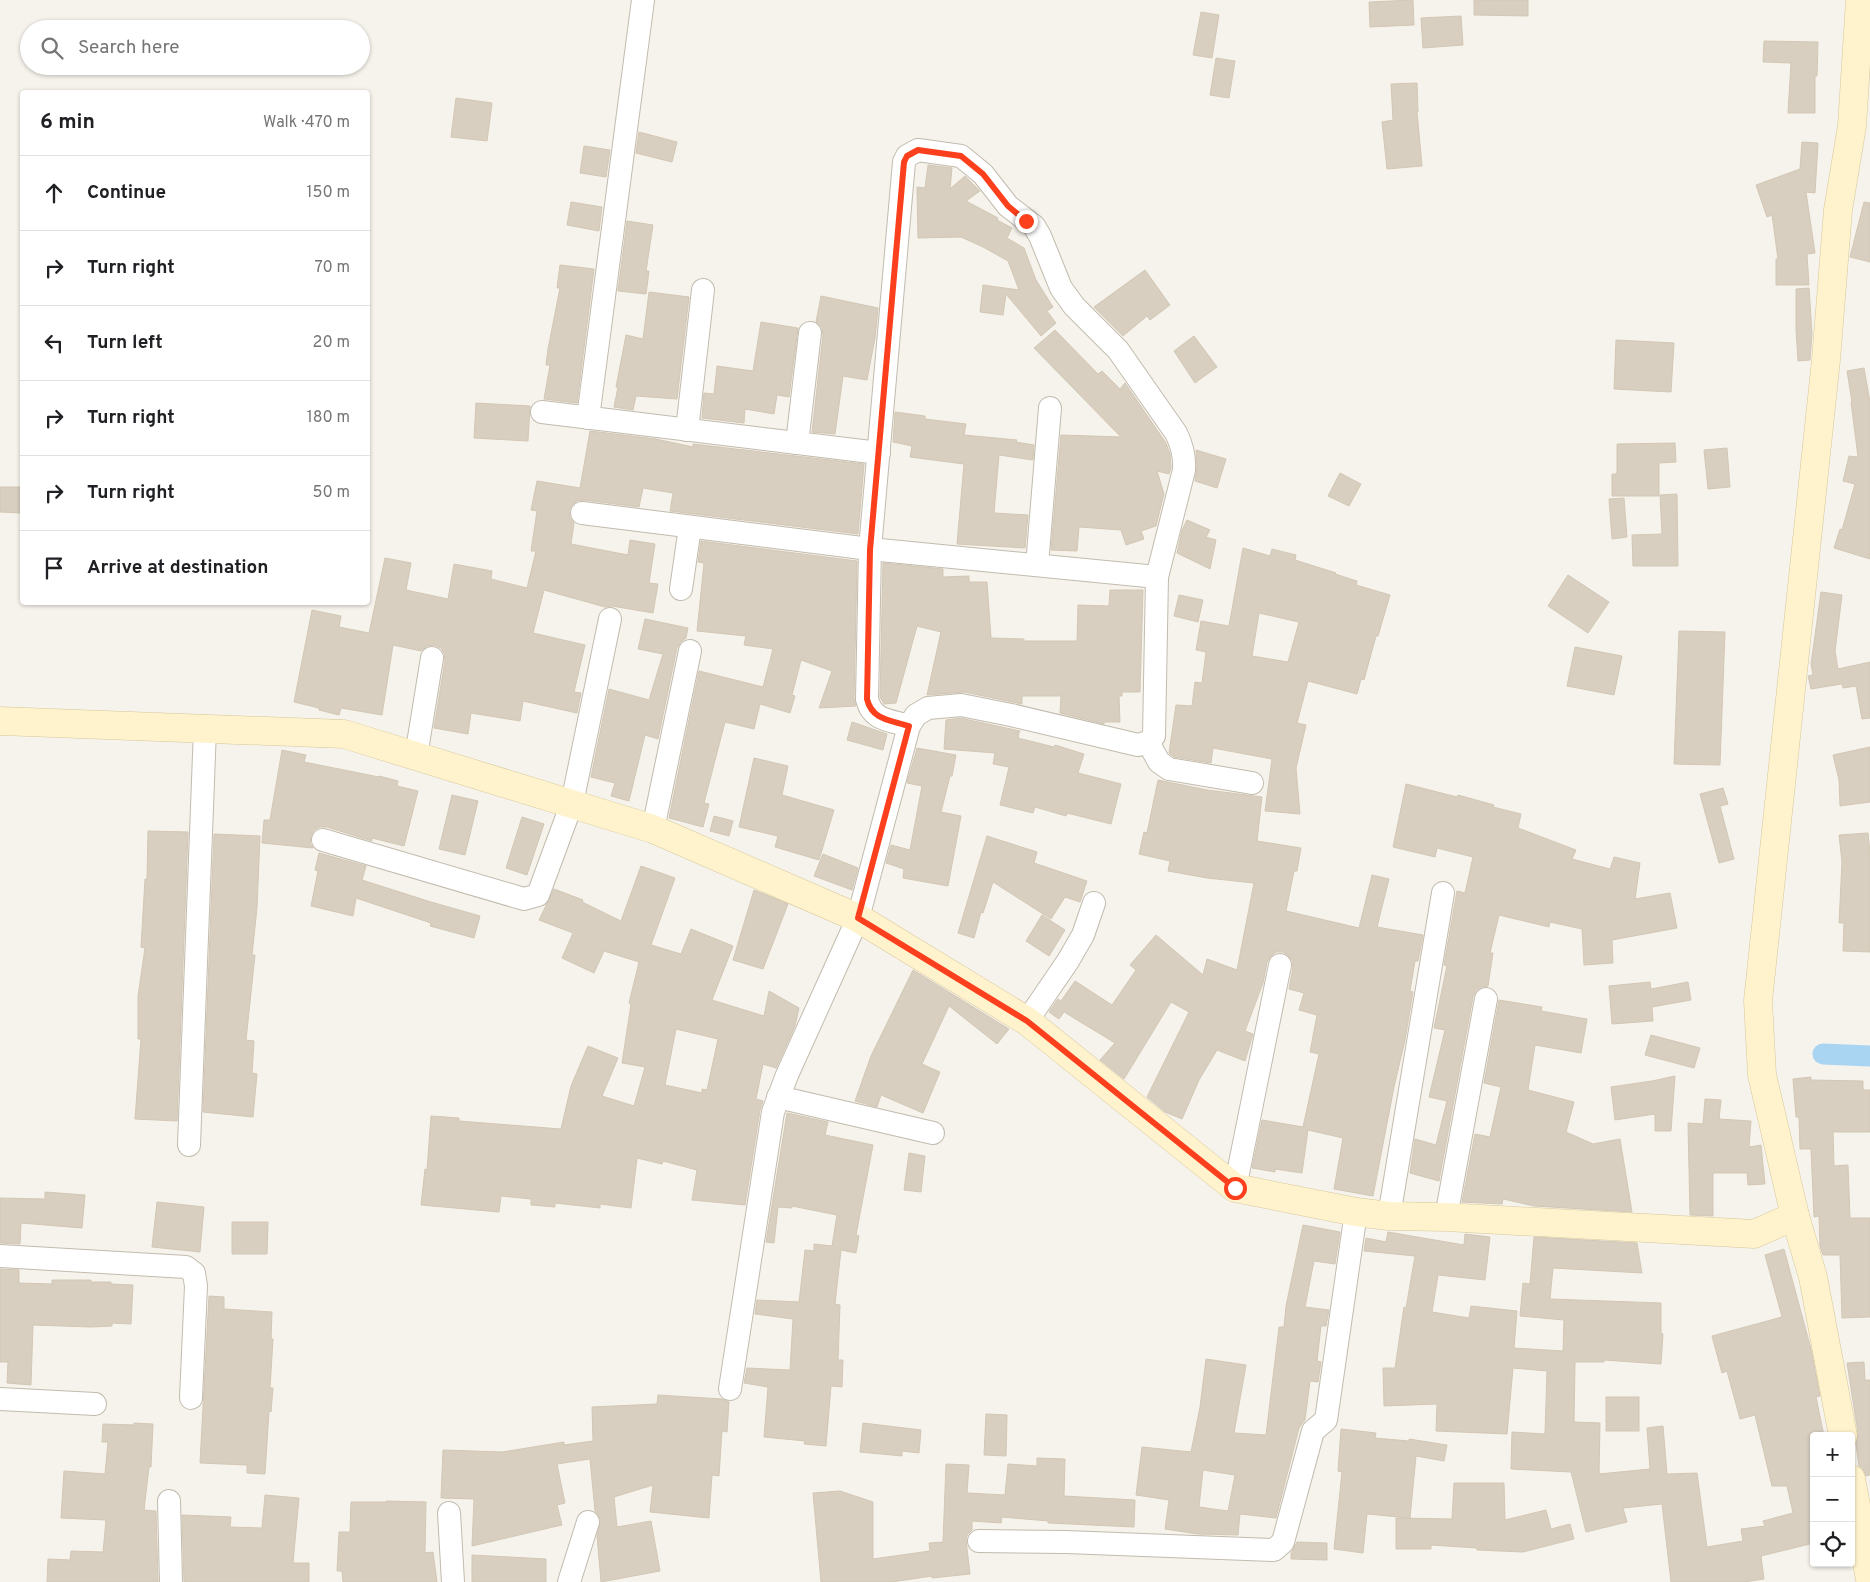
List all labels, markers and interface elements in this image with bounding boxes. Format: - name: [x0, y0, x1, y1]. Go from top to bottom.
- search box: [20, 20, 370, 75]
- icon: search: [38, 34, 66, 62]
- text: Search here: [78, 36, 180, 60]
- text: 6 min: [40, 109, 95, 136]
- text: Walk · 470 m: [263, 113, 350, 133]
- icon: ahead: [40, 179, 68, 207]
- text: Continue: [87, 181, 166, 205]
- text: 150 m: [307, 183, 350, 203]
- route end: [1015, 210, 1038, 233]
- icon: right: [40, 254, 68, 282]
- text: Turn right: [87, 256, 175, 280]
- text: 70 m: [315, 258, 350, 278]
- icon: left: [40, 329, 68, 357]
- text: Turn left: [87, 331, 163, 355]
- text: 20 m: [313, 333, 350, 353]
- icon: right: [40, 404, 68, 432]
- text: Turn right: [87, 406, 175, 430]
- text: 180 m: [307, 408, 350, 428]
- icon: right: [40, 479, 68, 507]
- text: Turn right: [87, 481, 175, 505]
- text: 50 m: [313, 483, 350, 503]
- icon: arrive: [40, 554, 68, 582]
- text: Arrive at destination: [87, 556, 268, 580]
- route start: [1224, 1177, 1247, 1200]
- map controls: [1810, 1432, 1855, 1567]
- button: +: [1810, 1432, 1855, 1477]
- button: −: [1810, 1477, 1855, 1522]
- button: locate: [1810, 1522, 1855, 1567]

